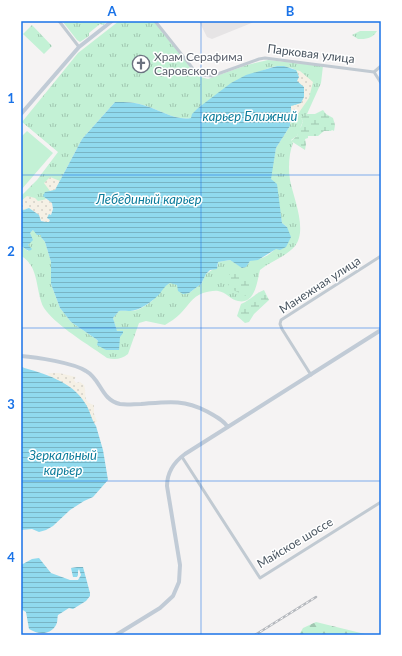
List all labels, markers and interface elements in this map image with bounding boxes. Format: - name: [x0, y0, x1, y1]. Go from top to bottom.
- text: A: [106, 3, 117, 19]
- text: B: [286, 3, 295, 19]
- street label: Парковая улица: [267, 41, 356, 66]
- place label: Храм Серафима Саровского: [154, 49, 243, 78]
- church icon: Храм Серафима Саровского: [131, 54, 151, 74]
- text: 1: [7, 90, 15, 106]
- water label: карьер Ближний: [203, 108, 298, 124]
- water label: Лебединый карьер: [95, 191, 202, 207]
- text: 2: [7, 243, 15, 259]
- street label: Манежная улица: [276, 253, 363, 316]
- text: 3: [7, 396, 15, 412]
- water label: Зеркальный карьер: [28, 447, 97, 478]
- street label: Майское шоссе: [254, 514, 335, 571]
- text: 4: [7, 549, 15, 565]

